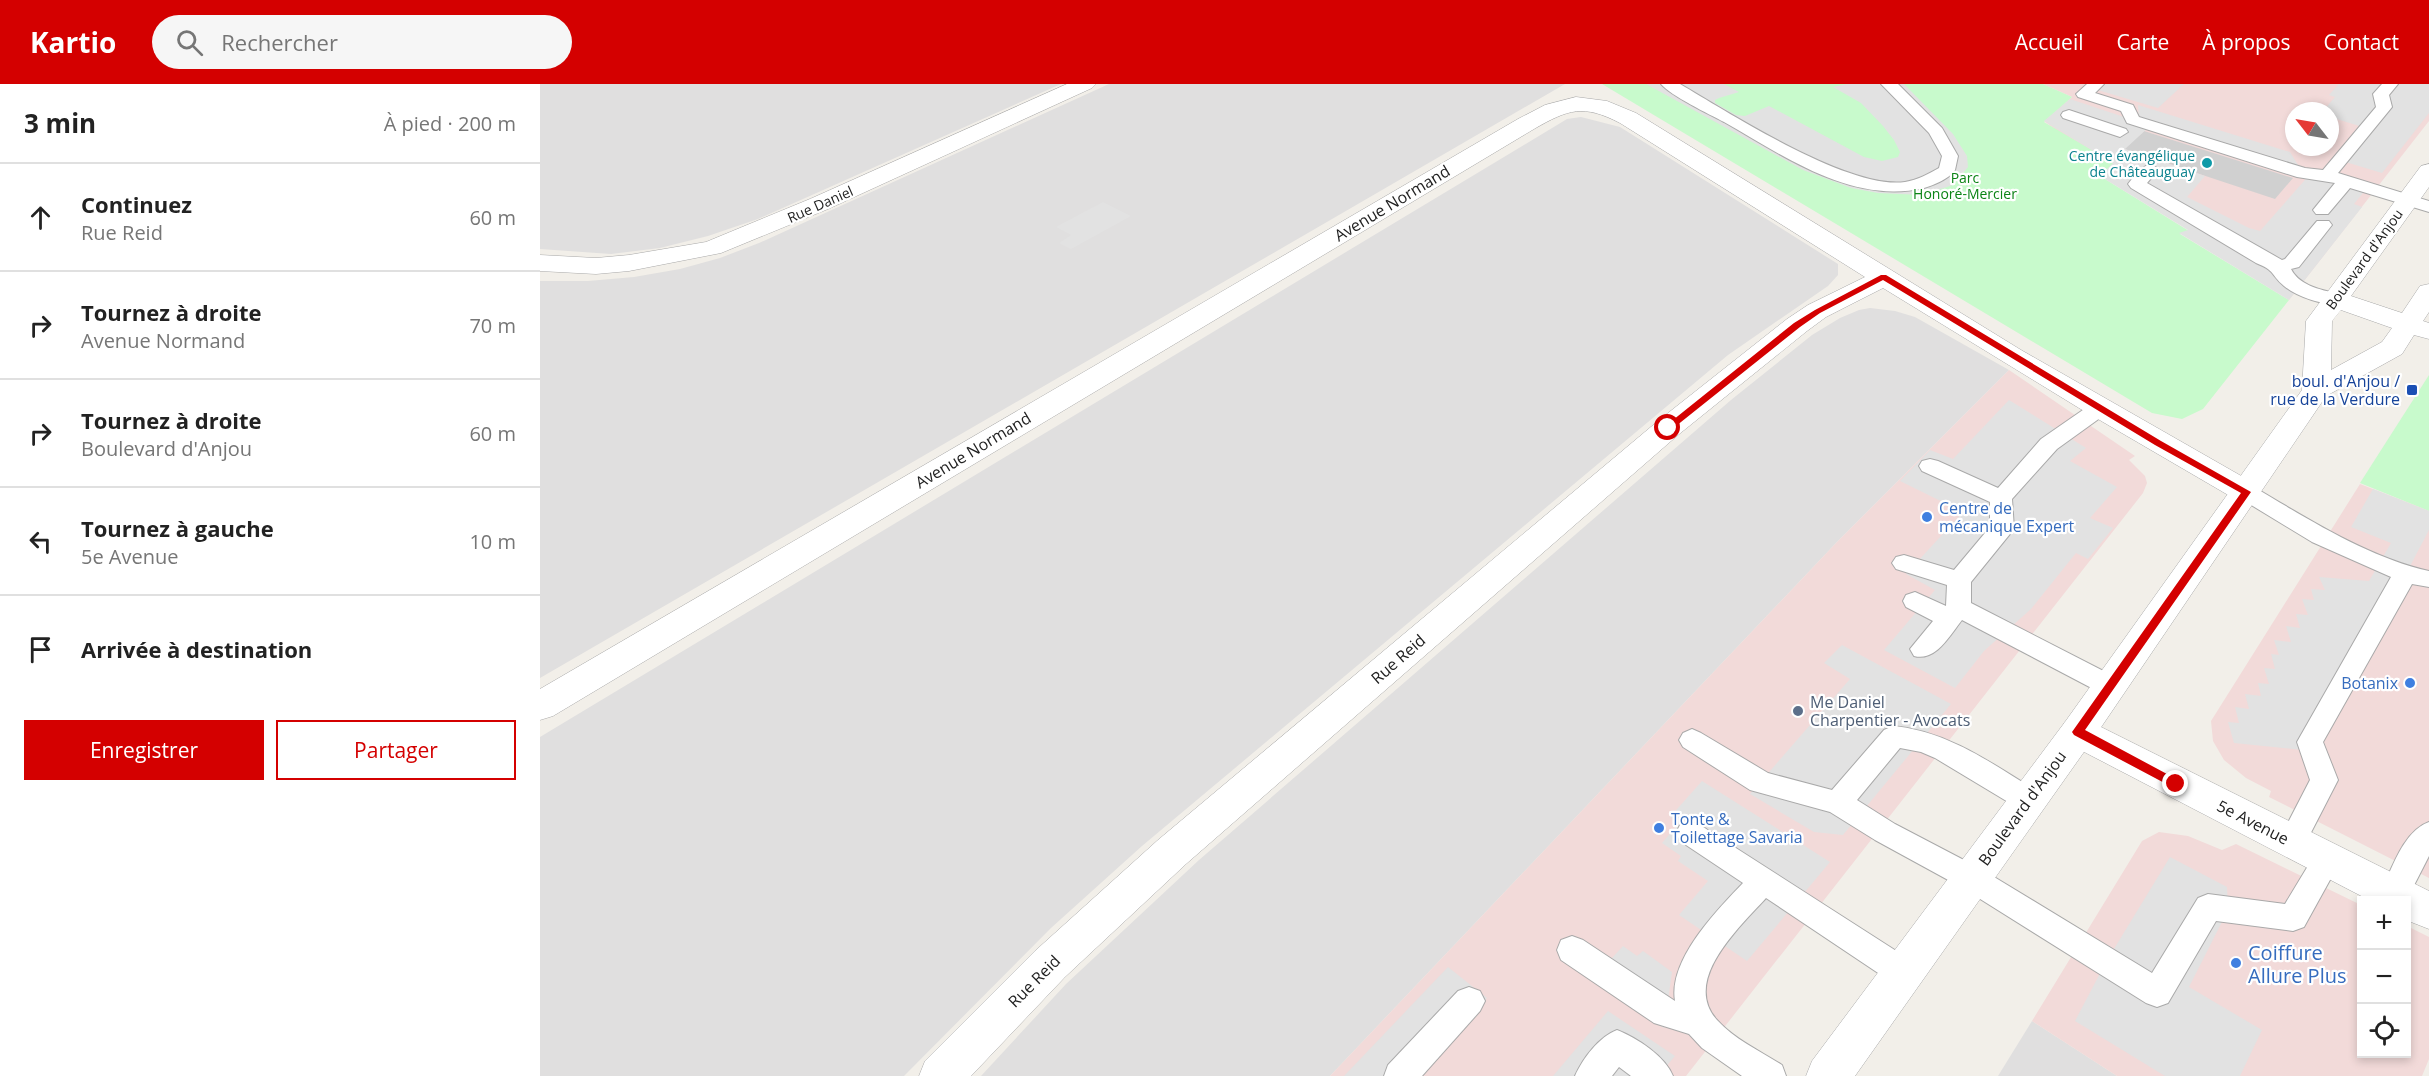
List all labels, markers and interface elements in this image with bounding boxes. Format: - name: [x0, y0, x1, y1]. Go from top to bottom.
- search box: [152, 15, 572, 69]
- text: Kartio: [30, 23, 116, 61]
- icon: search: [173, 26, 206, 59]
- text: Rechercher: [221, 27, 338, 57]
- text: Accueil: [2015, 28, 2083, 56]
- text: Carte: [2116, 28, 2169, 56]
- text: À propos: [2202, 28, 2291, 56]
- text: Contact: [2324, 28, 2399, 56]
- north arrow: [2285, 102, 2339, 156]
- text: 3 min: [24, 105, 96, 141]
- text: À pied · 200 m: [384, 110, 516, 137]
- place label: Centre évangélique de Châteauguay: [2069, 146, 2196, 181]
- marker: Centre évangélique de Châteauguay: [2200, 156, 2214, 170]
- street label: Avenue Normand: [1330, 160, 1454, 246]
- park label: Parc Honoré-Mercier: [1913, 168, 2017, 203]
- street label: Rue Daniel: [784, 181, 856, 227]
- text: Continuez: [81, 189, 192, 219]
- icon: ahead: [24, 201, 57, 234]
- text: 60 m: [469, 204, 516, 231]
- street label: Boulevard d'Anjou: [2321, 205, 2407, 313]
- text: Rue Reid: [81, 219, 163, 246]
- text: Tournez à droite: [81, 297, 262, 327]
- icon: right: [24, 309, 57, 342]
- text: 70 m: [469, 312, 516, 339]
- text: Avenue Normand: [81, 327, 245, 354]
- place label: boul. d'Anjou / rue de la Verdure: [2270, 370, 2400, 410]
- marker: boul. d'Anjou / rue de la Verdure: [2405, 383, 2419, 397]
- text: Tournez à droite: [81, 405, 262, 435]
- street label: Avenue Normand: [911, 407, 1035, 493]
- route start: [1654, 414, 1680, 440]
- icon: right: [24, 417, 57, 450]
- text: 60 m: [469, 420, 516, 447]
- text: Boulevard d'Anjou: [81, 435, 252, 462]
- place label: Centre de mécanique Expert: [1939, 497, 2075, 537]
- marker: Centre de mécanique Expert: [1920, 510, 1934, 524]
- text: Tournez à gauche: [81, 513, 274, 543]
- icon: left: [24, 525, 57, 558]
- text: 10 m: [469, 528, 516, 555]
- text: 5e Avenue: [81, 543, 179, 570]
- street label: Rue Reid: [1366, 629, 1430, 689]
- icon: arrive: [24, 633, 57, 666]
- text: Arrivée à destination: [81, 634, 312, 664]
- place label: Botanix: [2341, 672, 2399, 694]
- marker: Botanix: [2403, 676, 2417, 690]
- place label: Me Daniel Charpentier - Avocats: [1810, 691, 1970, 731]
- marker: Me Daniel Charpentier - Avocats: [1791, 704, 1805, 718]
- button: Enregistrer: [24, 720, 264, 780]
- button: Partager: [276, 720, 516, 780]
- street label: Boulevard d'Anjou: [1973, 746, 2071, 870]
- route end: [2162, 770, 2188, 796]
- street label: 5e Avenue: [2213, 794, 2293, 850]
- place label: Tonte & Toilettage Savaria: [1671, 808, 1803, 848]
- marker: Tonte & Toilettage Savaria: [1652, 821, 1666, 835]
- map controls: [2357, 896, 2411, 1058]
- button: +: [2357, 896, 2411, 950]
- place label: Coiffure Allure Plus: [2248, 939, 2347, 989]
- street label: Rue Reid: [1003, 950, 1065, 1012]
- button: −: [2357, 950, 2411, 1004]
- marker: Coiffure Allure Plus: [2229, 956, 2243, 970]
- button: locate: [2357, 1004, 2411, 1058]

